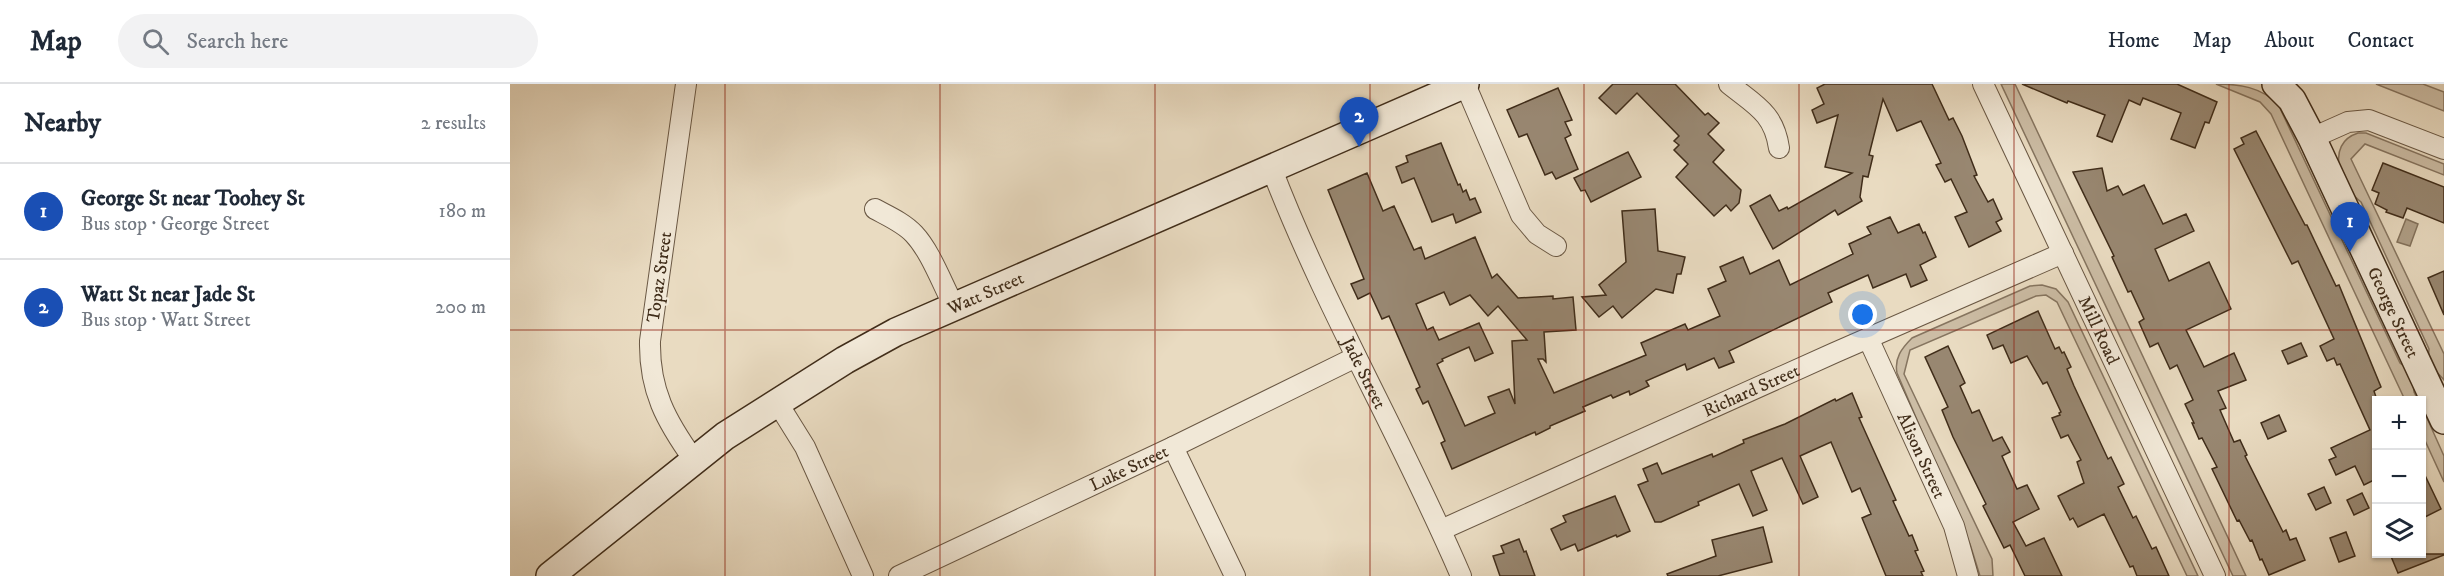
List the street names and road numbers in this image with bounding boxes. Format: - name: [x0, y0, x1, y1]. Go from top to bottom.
- street label: Topaz Street: [643, 230, 677, 324]
- street label: George Street: [2362, 264, 2424, 362]
- street label: Watt Street: [943, 268, 1028, 321]
- street label: Mill Road: [2073, 293, 2124, 368]
- street label: Jade Street: [1335, 332, 1390, 413]
- street label: Richard Street: [1700, 360, 1803, 423]
- street label: Alison Street: [1892, 409, 1950, 502]
- street label: Luke Street: [1086, 441, 1172, 497]

